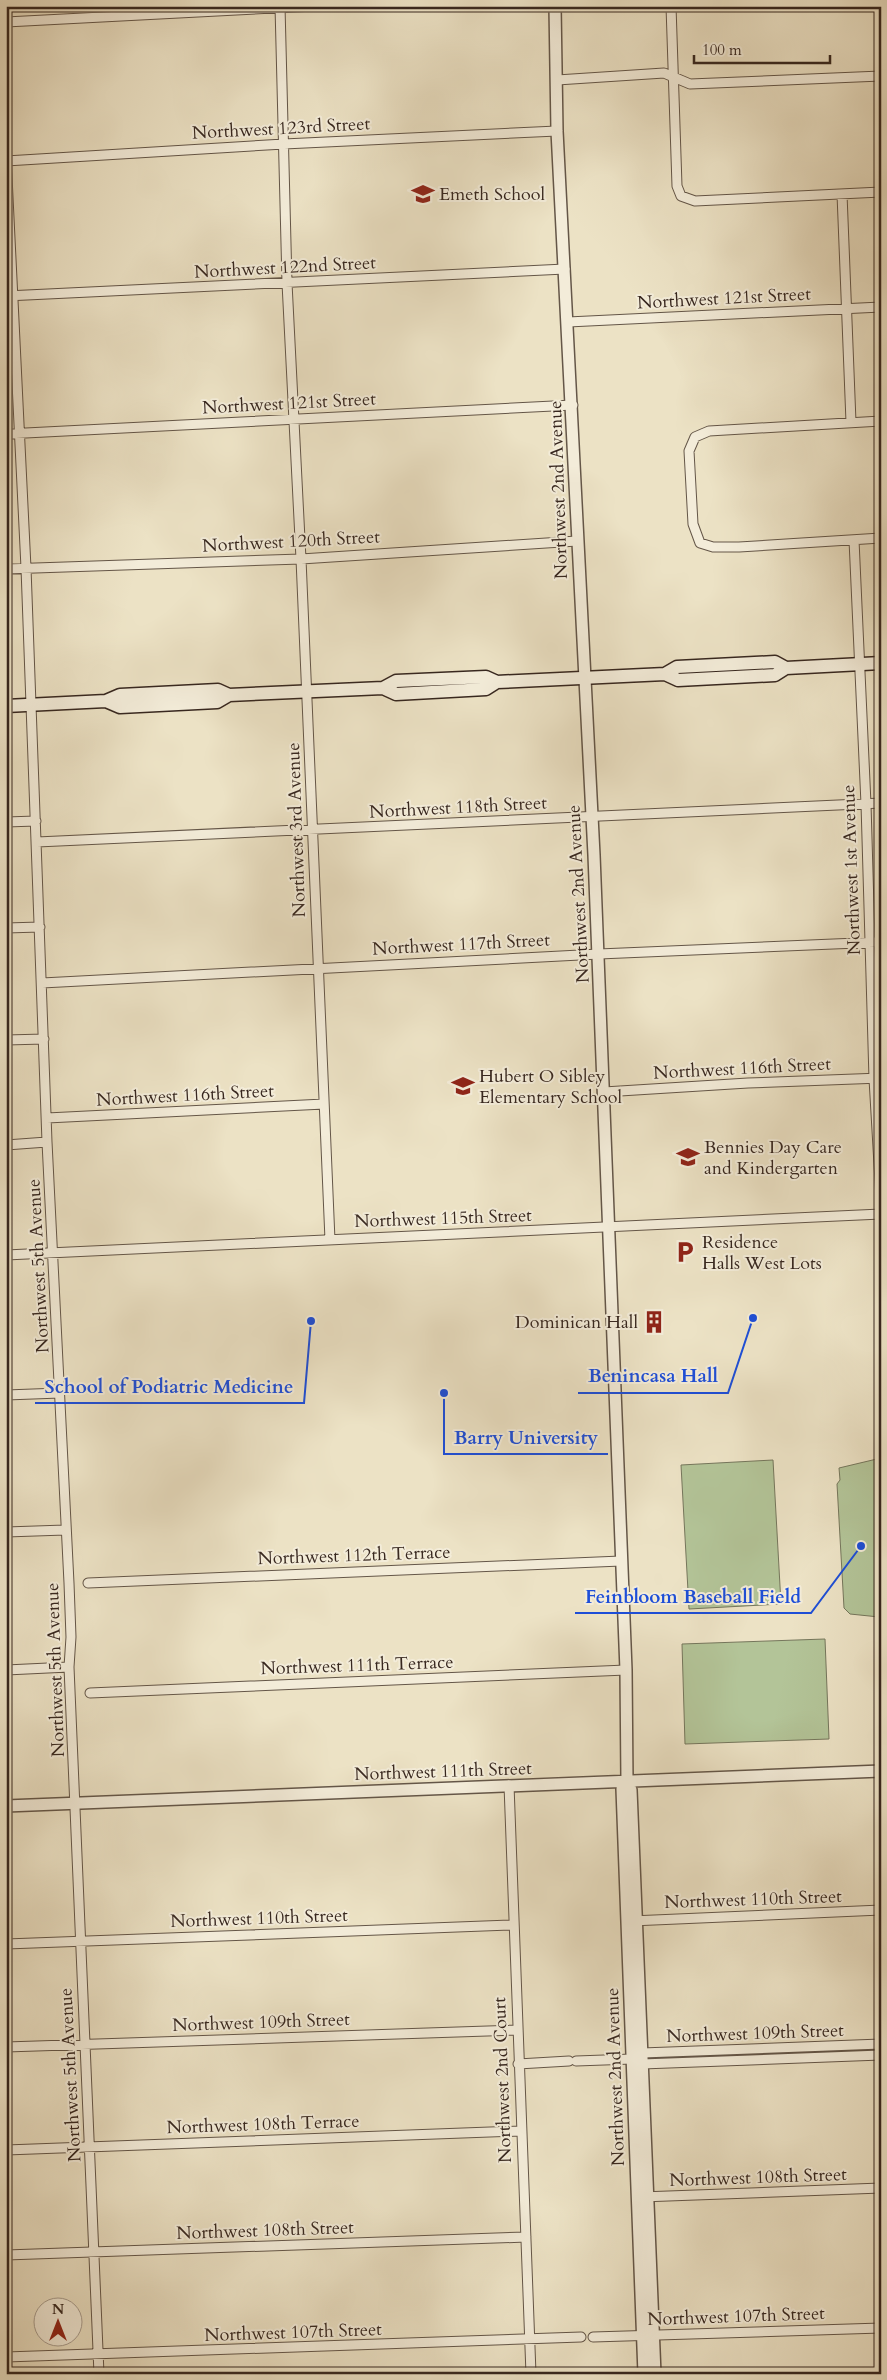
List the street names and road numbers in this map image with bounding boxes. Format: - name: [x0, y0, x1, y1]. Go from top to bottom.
- street label: Northwest 123rd Street: [191, 111, 371, 146]
- street label: Northwest 122nd Street: [194, 250, 377, 285]
- street label: Northwest 121st Street: [637, 281, 812, 316]
- street label: Northwest 121st Street: [202, 386, 377, 421]
- street label: Northwest 2nd Avenue: [543, 400, 574, 580]
- street label: Northwest 120th Street: [202, 524, 381, 559]
- street label: Northwest 3rd Avenue: [281, 742, 312, 918]
- street label: Northwest 1st Avenue: [836, 784, 867, 956]
- street label: Northwest 118th Street: [369, 790, 548, 825]
- street label: Northwest 2nd Avenue: [561, 804, 596, 984]
- street label: Northwest 117th Street: [372, 927, 551, 962]
- street label: Northwest 116th Street: [653, 1051, 832, 1086]
- street label: Northwest 116th Street: [96, 1078, 275, 1113]
- street label: Northwest 5th Avenue: [21, 1178, 56, 1354]
- street label: Northwest 115th Street: [354, 1203, 533, 1234]
- street label: Northwest 112th Terrace: [257, 1540, 451, 1571]
- street label: Northwest 5th Avenue: [40, 1582, 71, 1758]
- street label: Northwest 111th Terrace: [260, 1650, 454, 1681]
- street label: Northwest 111th Street: [354, 1756, 533, 1787]
- street label: Northwest 110th Street: [664, 1884, 843, 1915]
- street label: Northwest 110th Street: [170, 1903, 349, 1934]
- street label: Northwest 5th Avenue: [53, 1987, 88, 2163]
- street label: Northwest 2nd Avenue: [600, 1987, 631, 2167]
- street label: Northwest 2nd Court: [487, 1996, 518, 2163]
- street label: Northwest 109th Street: [172, 2007, 351, 2038]
- street label: Northwest 109th Street: [666, 2018, 845, 2049]
- street label: Northwest 108th Terrace: [166, 2109, 360, 2140]
- street label: Northwest 108th Street: [669, 2162, 848, 2193]
- street label: Northwest 108th Street: [176, 2215, 355, 2246]
- street label: Northwest 107th Street: [647, 2301, 826, 2332]
- street label: Northwest 107th Street: [204, 2317, 383, 2348]

